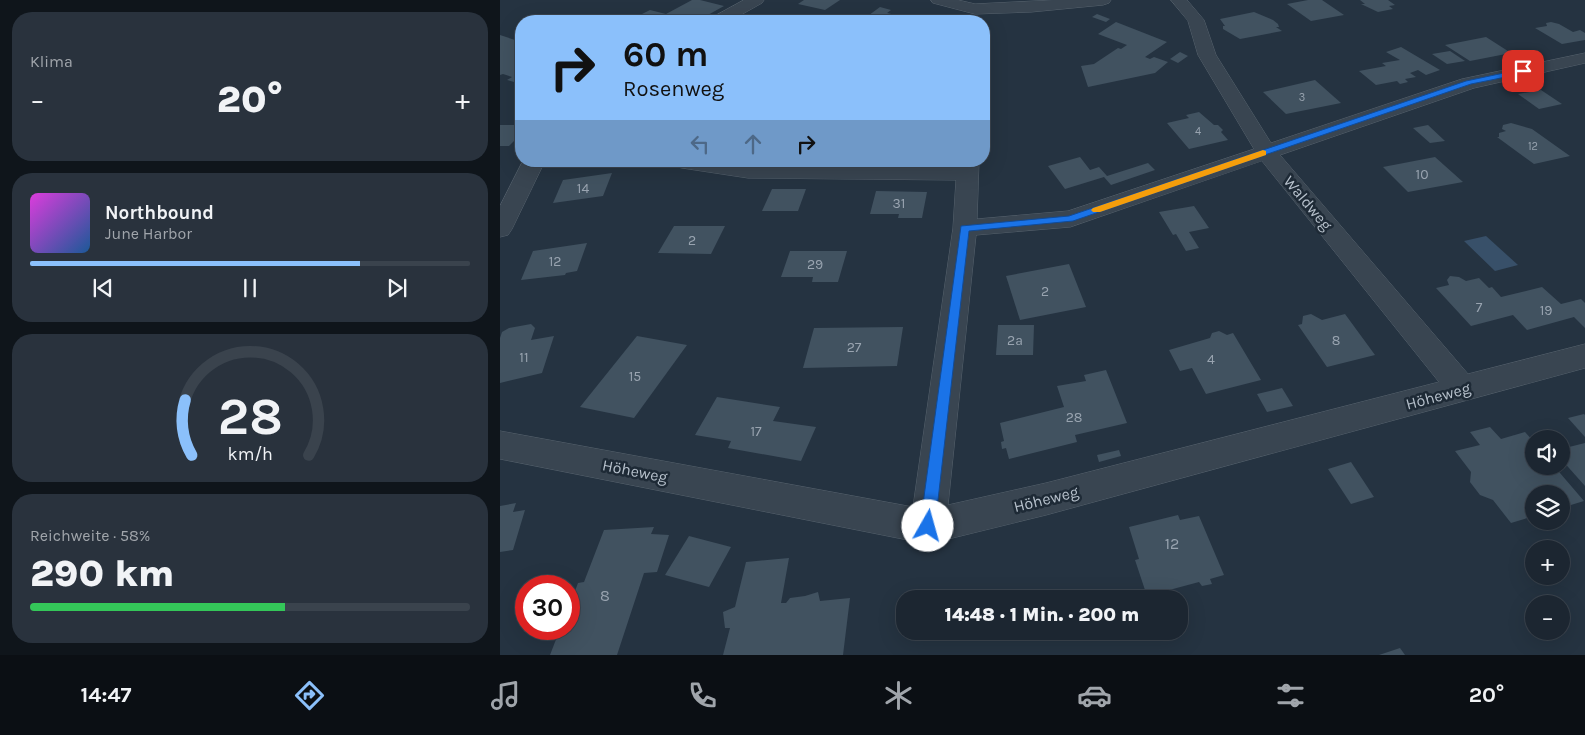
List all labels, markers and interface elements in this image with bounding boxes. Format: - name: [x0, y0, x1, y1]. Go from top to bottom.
- text: 60 m: [623, 34, 708, 75]
- icon: right: [540, 35, 605, 100]
- pin: [1502, 50, 1544, 92]
- text: Klima: [30, 52, 73, 71]
- icon: arrive: [1509, 57, 1537, 85]
- text: Rosenweg: [623, 76, 724, 102]
- text: 20°: [217, 77, 283, 122]
- text: −: [30, 83, 45, 116]
- text: +: [455, 83, 470, 116]
- house number: 3: [1299, 91, 1305, 104]
- house number: 4: [1195, 125, 1201, 138]
- icon: left: [686, 130, 714, 158]
- icon: ahead: [739, 130, 767, 158]
- icon: right: [792, 130, 820, 158]
- house number: 12: [1528, 140, 1538, 153]
- house number: 10: [1416, 166, 1428, 183]
- street label: Waldweg: [1280, 172, 1336, 234]
- house number: 14: [577, 180, 589, 197]
- house number: 31: [893, 195, 905, 212]
- text: Northbound: [105, 202, 214, 224]
- text: June Harbor: [105, 224, 192, 243]
- house number: 2: [688, 232, 696, 249]
- house number: 12: [549, 253, 561, 270]
- house number: 29: [807, 256, 823, 273]
- icon: previous: [89, 274, 117, 302]
- icon: pause: [236, 274, 264, 302]
- icon: next: [383, 274, 411, 302]
- house number: 2: [1041, 283, 1049, 300]
- house number: 7: [1476, 299, 1483, 316]
- house number: 19: [1540, 302, 1552, 319]
- house number: 2a: [1007, 332, 1023, 349]
- house number: 8: [1332, 332, 1340, 349]
- house number: 27: [847, 339, 862, 356]
- house number: 11: [519, 349, 529, 366]
- house number: 4: [1207, 351, 1215, 368]
- house number: 15: [629, 368, 641, 385]
- street label: Höheweg: [1404, 378, 1472, 414]
- text: 28: [217, 386, 283, 447]
- house number: 28: [1066, 409, 1082, 426]
- house number: 17: [750, 423, 762, 440]
- map controls: [1525, 430, 1570, 640]
- button: sound: [1525, 430, 1570, 475]
- text: km/h: [227, 444, 273, 465]
- street label: Höheweg: [601, 455, 669, 487]
- street label: Höheweg: [1012, 482, 1080, 516]
- button: layers: [1525, 485, 1570, 530]
- position arrow: [901, 499, 953, 551]
- text: Reichweite · 58%: [30, 526, 150, 545]
- house number: 12: [1165, 534, 1179, 553]
- button: +: [1525, 540, 1570, 585]
- text: 290 km: [30, 551, 174, 596]
- speed limit sign: 30: [515, 575, 580, 640]
- house number: 8: [600, 586, 610, 605]
- button: −: [1525, 595, 1570, 640]
- text: 14:48 · 1 Min. · 200 m: [945, 604, 1139, 626]
- icon: directions: [292, 678, 327, 713]
- icon: music: [488, 678, 523, 713]
- icon: phone: [685, 678, 720, 713]
- icon: climate: [881, 678, 916, 713]
- icon: car: [1077, 678, 1112, 713]
- icon: filters: [1273, 678, 1308, 713]
- text: 14:47: [81, 682, 131, 708]
- text: 20°: [1469, 682, 1504, 708]

